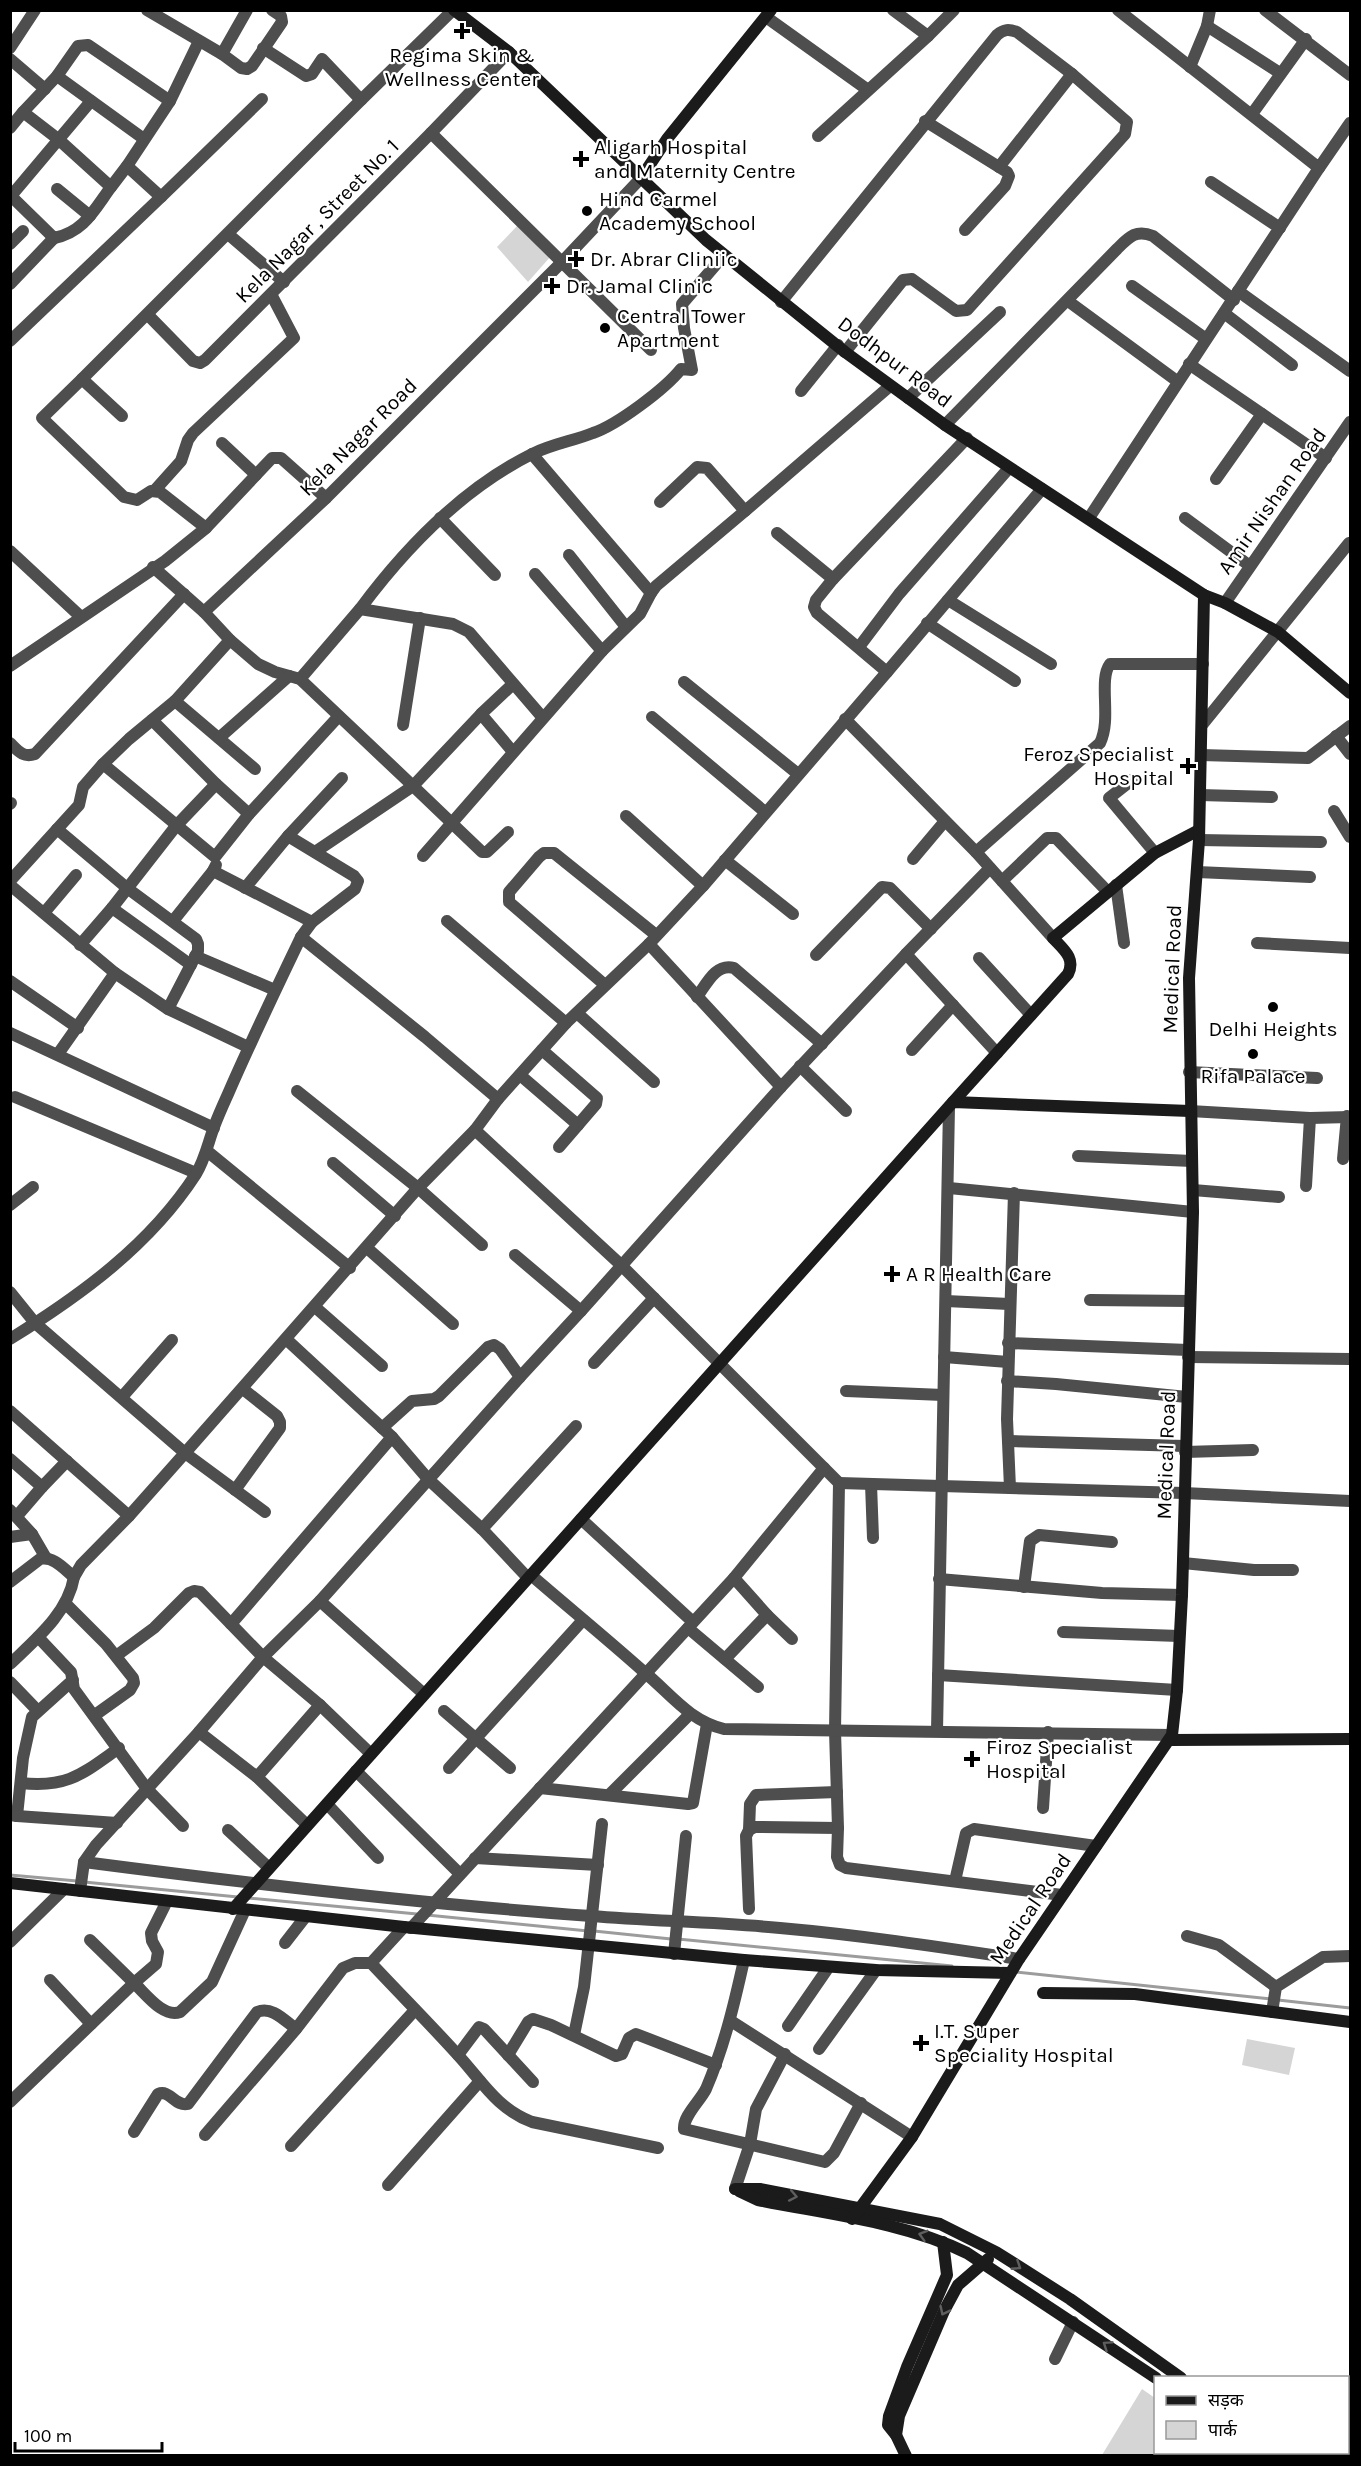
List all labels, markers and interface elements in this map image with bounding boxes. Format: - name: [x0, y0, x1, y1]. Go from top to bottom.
- marker: Regima Skin & Wellness Center: [453, 22, 471, 40]
- place label: Regima Skin & Wellness Center: [385, 43, 539, 91]
- street label: Kela Nagar , Street No. 1: [230, 134, 404, 308]
- place label: Aligarh Hospital and Maternity Centre: [594, 135, 795, 183]
- marker: Aligarh Hospital and Maternity Centre: [572, 150, 590, 168]
- place label: Hind Carmel Academy School: [599, 187, 756, 235]
- marker: Hind Carmel Academy School: [580, 204, 594, 218]
- place label: Dr. Abrar Cliniic: [590, 247, 737, 271]
- marker: Dr. Abrar Cliniic: [567, 250, 585, 268]
- place label: Dr. Jamal Clinic: [566, 274, 713, 298]
- marker: Dr. Jamal Clinic: [543, 277, 561, 295]
- place label: Central Tower Apartment: [617, 304, 746, 352]
- street label: Dodhpur Road: [833, 311, 957, 413]
- marker: Central Tower Apartment: [598, 321, 612, 335]
- street label: Kela Nagar Road: [294, 373, 422, 501]
- street label: Amir Nishan Road: [1213, 423, 1331, 579]
- place label: Feroz Specialist Hospital: [1023, 742, 1174, 790]
- marker: Feroz Specialist Hospital: [1179, 757, 1197, 775]
- street label: Medical Road: [1158, 904, 1186, 1034]
- marker: Delhi Heights: [1266, 1000, 1280, 1014]
- place label: Delhi Heights: [1209, 1017, 1337, 1041]
- marker: Rifa Palace: [1246, 1047, 1260, 1061]
- place label: Rifa Palace: [1200, 1064, 1306, 1088]
- place label: A R Health Care: [906, 1262, 1052, 1286]
- marker: A R Health Care: [883, 1265, 901, 1283]
- street label: Medical Road: [1152, 1390, 1180, 1520]
- place label: Firoz Specialist Hospital: [986, 1735, 1133, 1783]
- marker: Firoz Specialist Hospital: [963, 1750, 981, 1768]
- street label: Medical Road: [984, 1849, 1076, 1969]
- place label: I.T. Super Speciality Hospital: [934, 2019, 1114, 2067]
- marker: I.T. Super Speciality Hospital: [912, 2034, 930, 2052]
- one-way arrow: [788, 2189, 798, 2202]
- one-way arrow: [918, 2230, 928, 2242]
- one-way arrow: [1011, 2258, 1021, 2270]
- one-way arrow: [940, 2304, 952, 2315]
- one-way arrow: [1103, 2341, 1114, 2352]
- legend: [1154, 2376, 1349, 2454]
- text: सड़क: [1208, 2389, 1245, 2411]
- scale bar: [15, 2415, 162, 2453]
- text: पार्क: [1208, 2419, 1238, 2441]
- text: 100 m: [24, 2425, 72, 2447]

